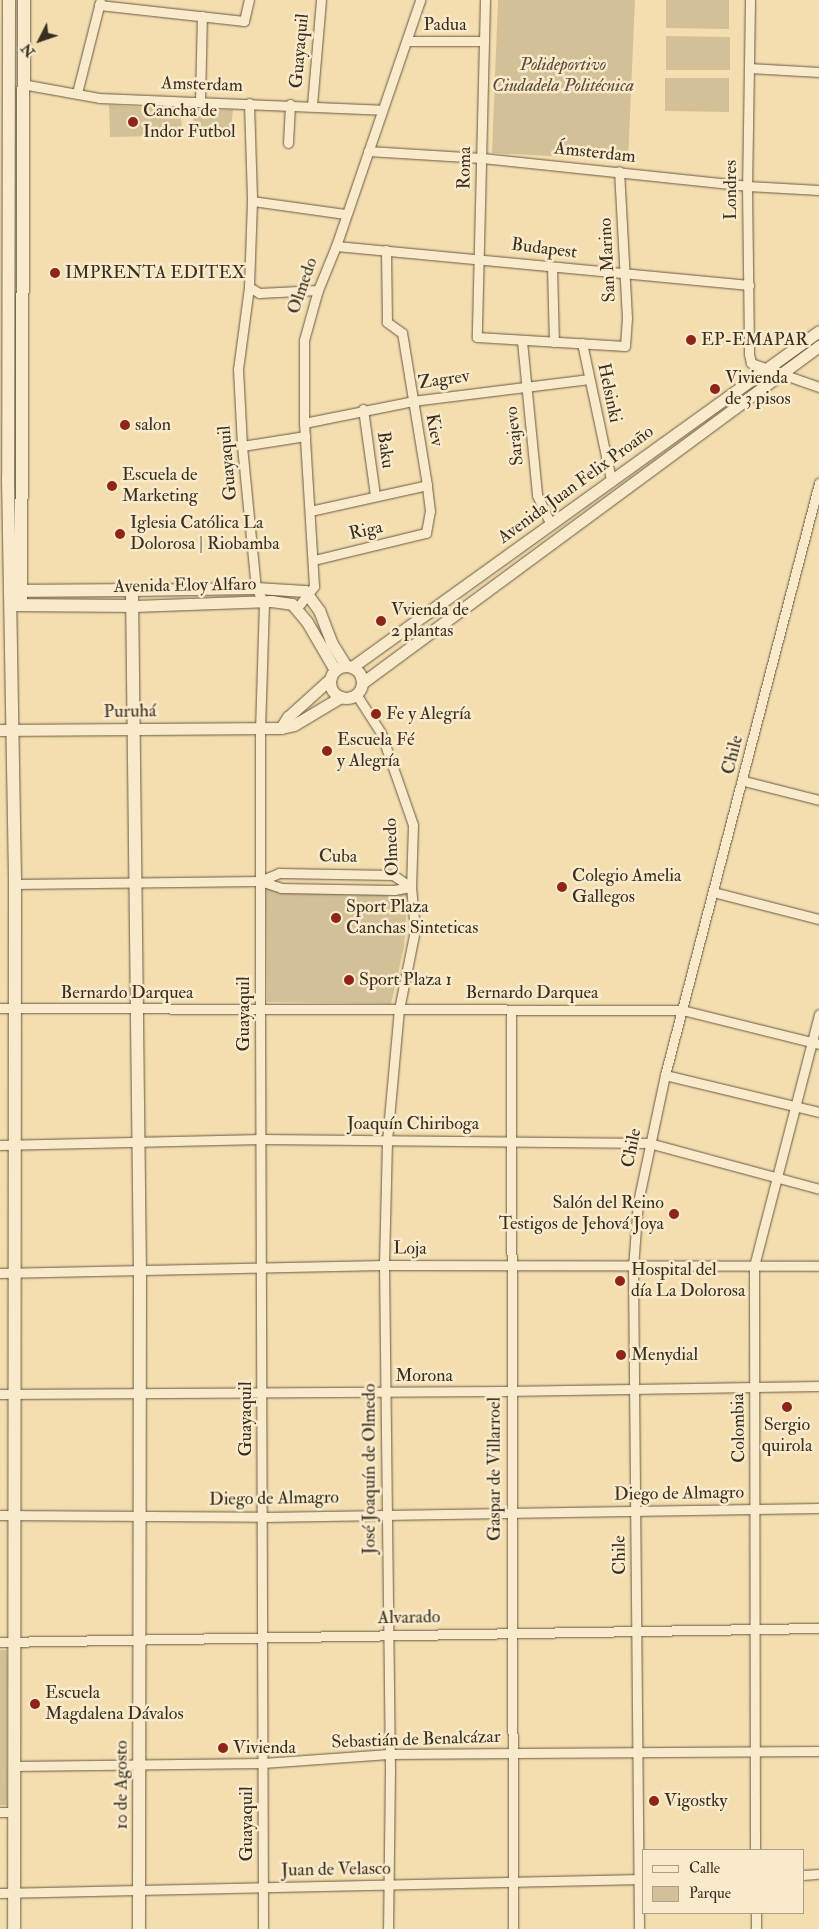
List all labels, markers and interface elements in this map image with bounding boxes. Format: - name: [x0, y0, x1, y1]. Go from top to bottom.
- street label: Guayaquil: [286, 13, 314, 89]
- street label: Padua: [423, 14, 467, 36]
- north arrow: [15, 15, 65, 65]
- text: N: [18, 40, 39, 60]
- park label: Polideportivo Ciudadela Politécnica: [492, 55, 634, 98]
- street label: Amsterdam: [161, 73, 243, 97]
- place label: Cancha de Indor Futbol: [143, 101, 235, 144]
- marker: Cancha de Indor Futbol: [127, 116, 139, 128]
- street label: Ámsterdam: [553, 138, 637, 168]
- street label: Roma: [454, 146, 476, 190]
- street label: Londres: [720, 160, 742, 220]
- street label: San Marino: [595, 217, 621, 303]
- street label: Budapest: [510, 234, 578, 264]
- street label: Olmedo: [283, 255, 323, 317]
- place label: IMPRENTA EDITEX: [65, 262, 245, 284]
- marker: IMPRENTA EDITEX: [49, 267, 61, 279]
- place label: EP-EMAPAR: [701, 329, 808, 351]
- marker: EP-EMAPAR: [685, 334, 697, 346]
- street label: Helsinki: [592, 361, 626, 425]
- street label: Zagrev: [417, 366, 471, 394]
- place label: Vivienda de 3 pisos: [725, 368, 791, 410]
- marker: Vivienda de 3 pisos: [709, 383, 721, 395]
- street label: Sarajevo: [501, 405, 529, 467]
- street label: Kiev: [421, 412, 447, 448]
- place label: salon: [135, 414, 171, 436]
- marker: salon: [119, 419, 131, 431]
- street label: Avenida Juan Felix Proaño: [494, 421, 658, 549]
- street label: Guayaquil: [214, 425, 242, 501]
- street label: Baku: [372, 430, 398, 470]
- place label: Escuela de Marketing: [122, 465, 198, 508]
- marker: Escuela de Marketing: [106, 480, 118, 492]
- place label: Iglesia Católica La Dolorosa | Riobamba: [130, 513, 280, 556]
- street label: Riga: [347, 517, 385, 545]
- marker: Iglesia Católica La Dolorosa | Riobamba: [114, 528, 126, 540]
- street label: Avenida Eloy Alfaro: [114, 574, 256, 598]
- place label: Vvienda de 2 plantas: [391, 600, 469, 642]
- marker: Vvienda de 2 plantas: [375, 615, 387, 627]
- street label: Puruhá: [103, 701, 157, 723]
- place label: Fe y Alegría: [386, 703, 471, 725]
- marker: Fe y Alegría: [370, 708, 382, 720]
- place label: Escuela Fé y Alegría: [337, 730, 414, 772]
- street label: Chile: [718, 733, 748, 777]
- marker: Escuela Fé y Alegría: [321, 745, 333, 757]
- street label: Olmedo: [380, 818, 404, 876]
- street label: Cuba: [319, 846, 357, 868]
- place label: Colegio Amelia Gallegos: [572, 866, 682, 909]
- marker: Colegio Amelia Gallegos: [556, 881, 568, 893]
- place label: Sport Plaza Canchas Sinteticas: [346, 897, 478, 940]
- marker: Sport Plaza Canchas Sinteticas: [330, 912, 342, 924]
- place label: Sport Plaza 1: [359, 969, 452, 991]
- marker: Sport Plaza 1: [343, 974, 355, 986]
- street label: Guayaquil: [233, 976, 255, 1052]
- street label: Bernardo Darquea: [60, 982, 194, 1004]
- street label: Bernardo Darquea: [465, 982, 599, 1004]
- street label: Joaquín Chiriboga: [347, 1113, 479, 1135]
- street label: Chile: [618, 1127, 646, 1169]
- place label: Salón del Reino Testigos de Jehová Joya: [499, 1193, 664, 1236]
- marker: Salón del Reino Testigos de Jehová Joya: [668, 1208, 680, 1220]
- street label: Loja: [393, 1238, 427, 1260]
- place label: Hospital del día La Dolorosa: [631, 1260, 745, 1302]
- marker: Hospital del día La Dolorosa: [613, 1274, 627, 1288]
- place label: Menydial: [631, 1344, 698, 1366]
- marker: Menydial: [615, 1349, 627, 1361]
- street label: Morona: [395, 1365, 453, 1387]
- street label: Guayaquil: [235, 1381, 257, 1457]
- street label: José Joaquín de Olmedo: [359, 1384, 381, 1554]
- street label: Colombia: [728, 1393, 750, 1463]
- street label: Gaspar de Villarroel: [484, 1397, 506, 1541]
- marker: Sergio quirola: [781, 1401, 793, 1413]
- place label: Sergio quirola: [762, 1415, 812, 1458]
- street label: Diego de Almagro: [614, 1482, 744, 1506]
- street label: Diego de Almagro: [209, 1487, 339, 1511]
- street label: Chile: [609, 1535, 631, 1575]
- street label: Alvarado: [377, 1607, 441, 1629]
- place label: Escuela Magdalena Dávalos: [45, 1683, 184, 1726]
- marker: Escuela Magdalena Dávalos: [29, 1698, 41, 1710]
- street label: Sebastián de Benalcázar: [331, 1726, 501, 1754]
- place label: Vivienda: [233, 1737, 296, 1759]
- street label: 10 de Agosto: [111, 1740, 133, 1830]
- marker: Vivienda: [217, 1742, 229, 1754]
- street label: Guayaquil: [236, 1786, 258, 1862]
- place label: Vigostky: [664, 1790, 728, 1812]
- marker: Vigostky: [648, 1795, 660, 1807]
- legend: [642, 1849, 804, 1914]
- street label: Juan de Velasco: [281, 1858, 391, 1882]
- text: Calle: [689, 1859, 720, 1878]
- text: Parque: [689, 1884, 731, 1903]

